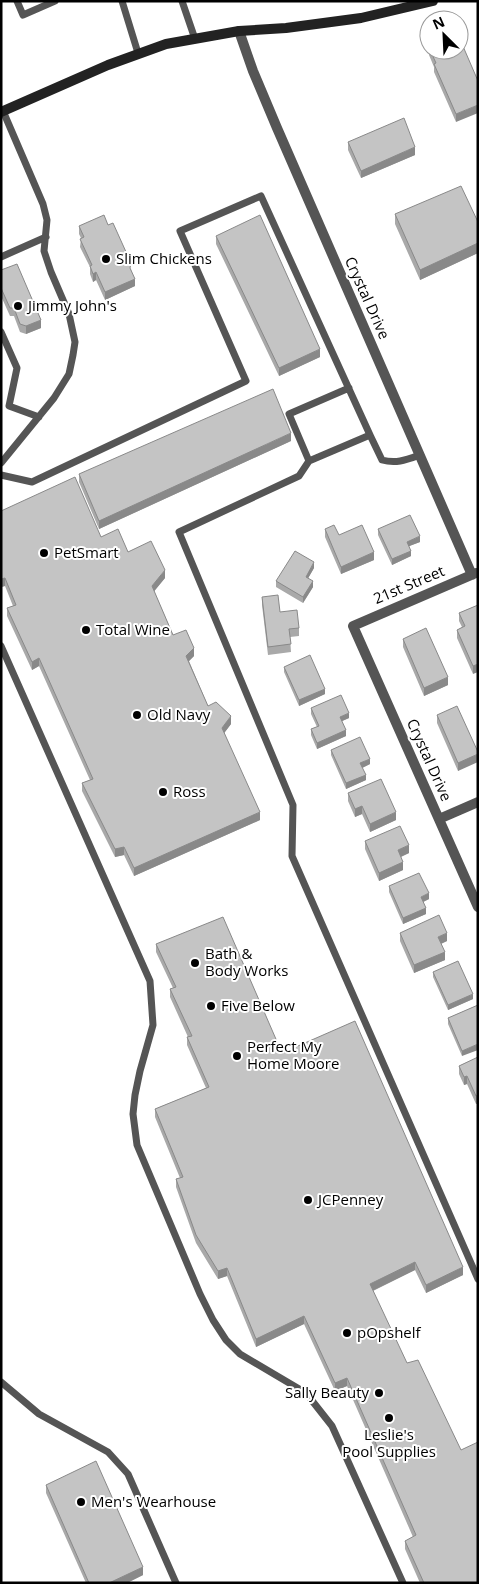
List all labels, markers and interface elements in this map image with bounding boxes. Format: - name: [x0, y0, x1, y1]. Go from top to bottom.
- north arrow: [419, 10, 469, 60]
- text: N: [429, 12, 448, 34]
- place label: Slim Chickens: [116, 248, 212, 268]
- marker: Slim Chickens: [100, 253, 112, 265]
- street label: Crystal Drive: [341, 253, 395, 342]
- place label: Jimmy John's: [26, 295, 117, 315]
- marker: Jimmy John's: [12, 300, 24, 312]
- place label: PetSmart: [54, 542, 119, 562]
- marker: PetSmart: [38, 547, 50, 559]
- street label: 21st Street: [370, 560, 447, 608]
- place label: Total Wine: [96, 619, 170, 639]
- marker: Total Wine: [80, 624, 92, 636]
- place label: Old Navy: [147, 704, 211, 724]
- marker: Old Navy: [131, 709, 143, 721]
- street label: Crystal Drive: [403, 715, 457, 804]
- place label: Ross: [173, 781, 206, 801]
- marker: Ross: [157, 786, 169, 798]
- place label: Bath & Body Works: [205, 943, 288, 980]
- marker: Bath & Body Works: [189, 957, 201, 969]
- place label: Five Below: [221, 995, 295, 1015]
- marker: Five Below: [205, 1000, 217, 1012]
- place label: Perfect My Home Moore: [247, 1036, 339, 1073]
- marker: Perfect My Home Moore: [231, 1050, 243, 1062]
- place label: JCPenney: [316, 1189, 384, 1209]
- marker: JCPenney: [302, 1194, 314, 1206]
- place label: pOpshelf: [357, 1322, 422, 1342]
- marker: pOpshelf: [341, 1327, 353, 1339]
- place label: Sally Beauty: [285, 1382, 369, 1402]
- marker: Sally Beauty: [373, 1387, 385, 1399]
- marker: Leslie's Pool Supplies: [383, 1412, 395, 1424]
- place label: Leslie's Pool Supplies: [342, 1424, 436, 1461]
- place label: Men's Wearhouse: [91, 1491, 216, 1511]
- marker: Men's Wearhouse: [75, 1496, 87, 1508]

